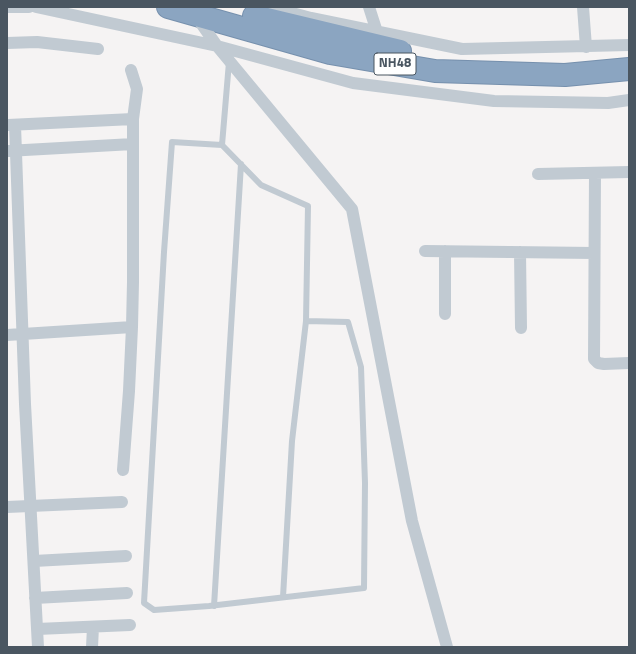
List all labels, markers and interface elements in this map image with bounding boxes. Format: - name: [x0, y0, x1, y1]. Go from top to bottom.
- road number: NH48: [374, 53, 416, 75]

